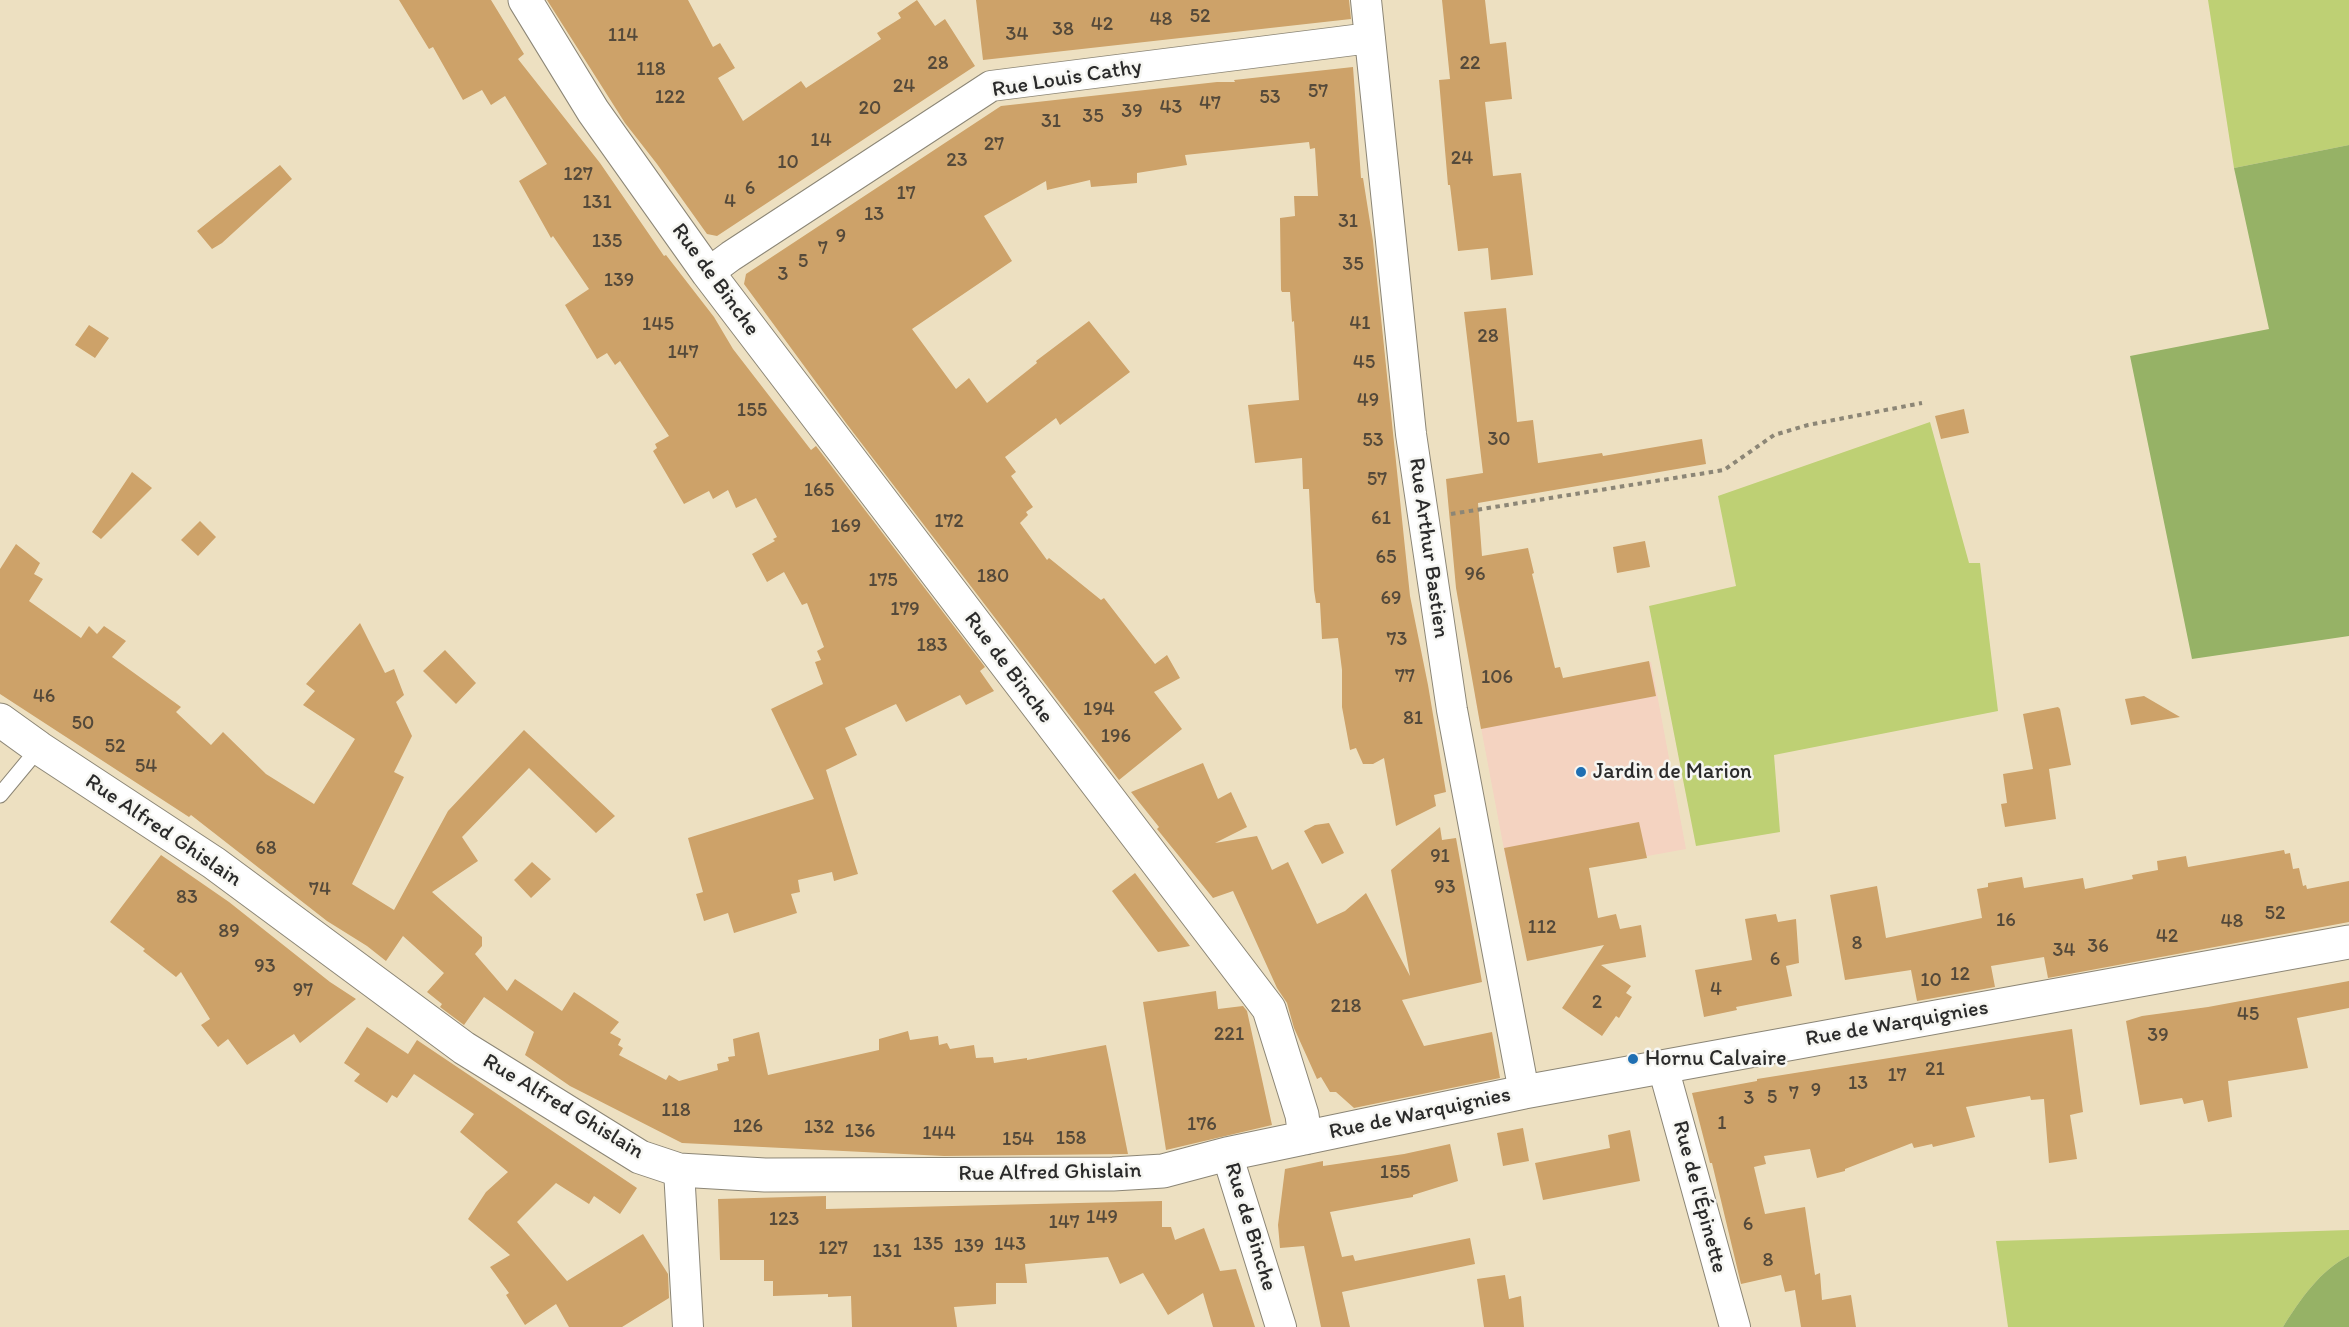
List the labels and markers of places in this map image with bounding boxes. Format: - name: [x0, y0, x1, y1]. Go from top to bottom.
- place label: Jardin de Marion: [1593, 759, 1752, 785]
- marker: Jardin de Marion: [1574, 765, 1588, 779]
- place label: Hornu Calvaire: [1645, 1046, 1787, 1072]
- marker: Hornu Calvaire: [1626, 1052, 1640, 1066]

